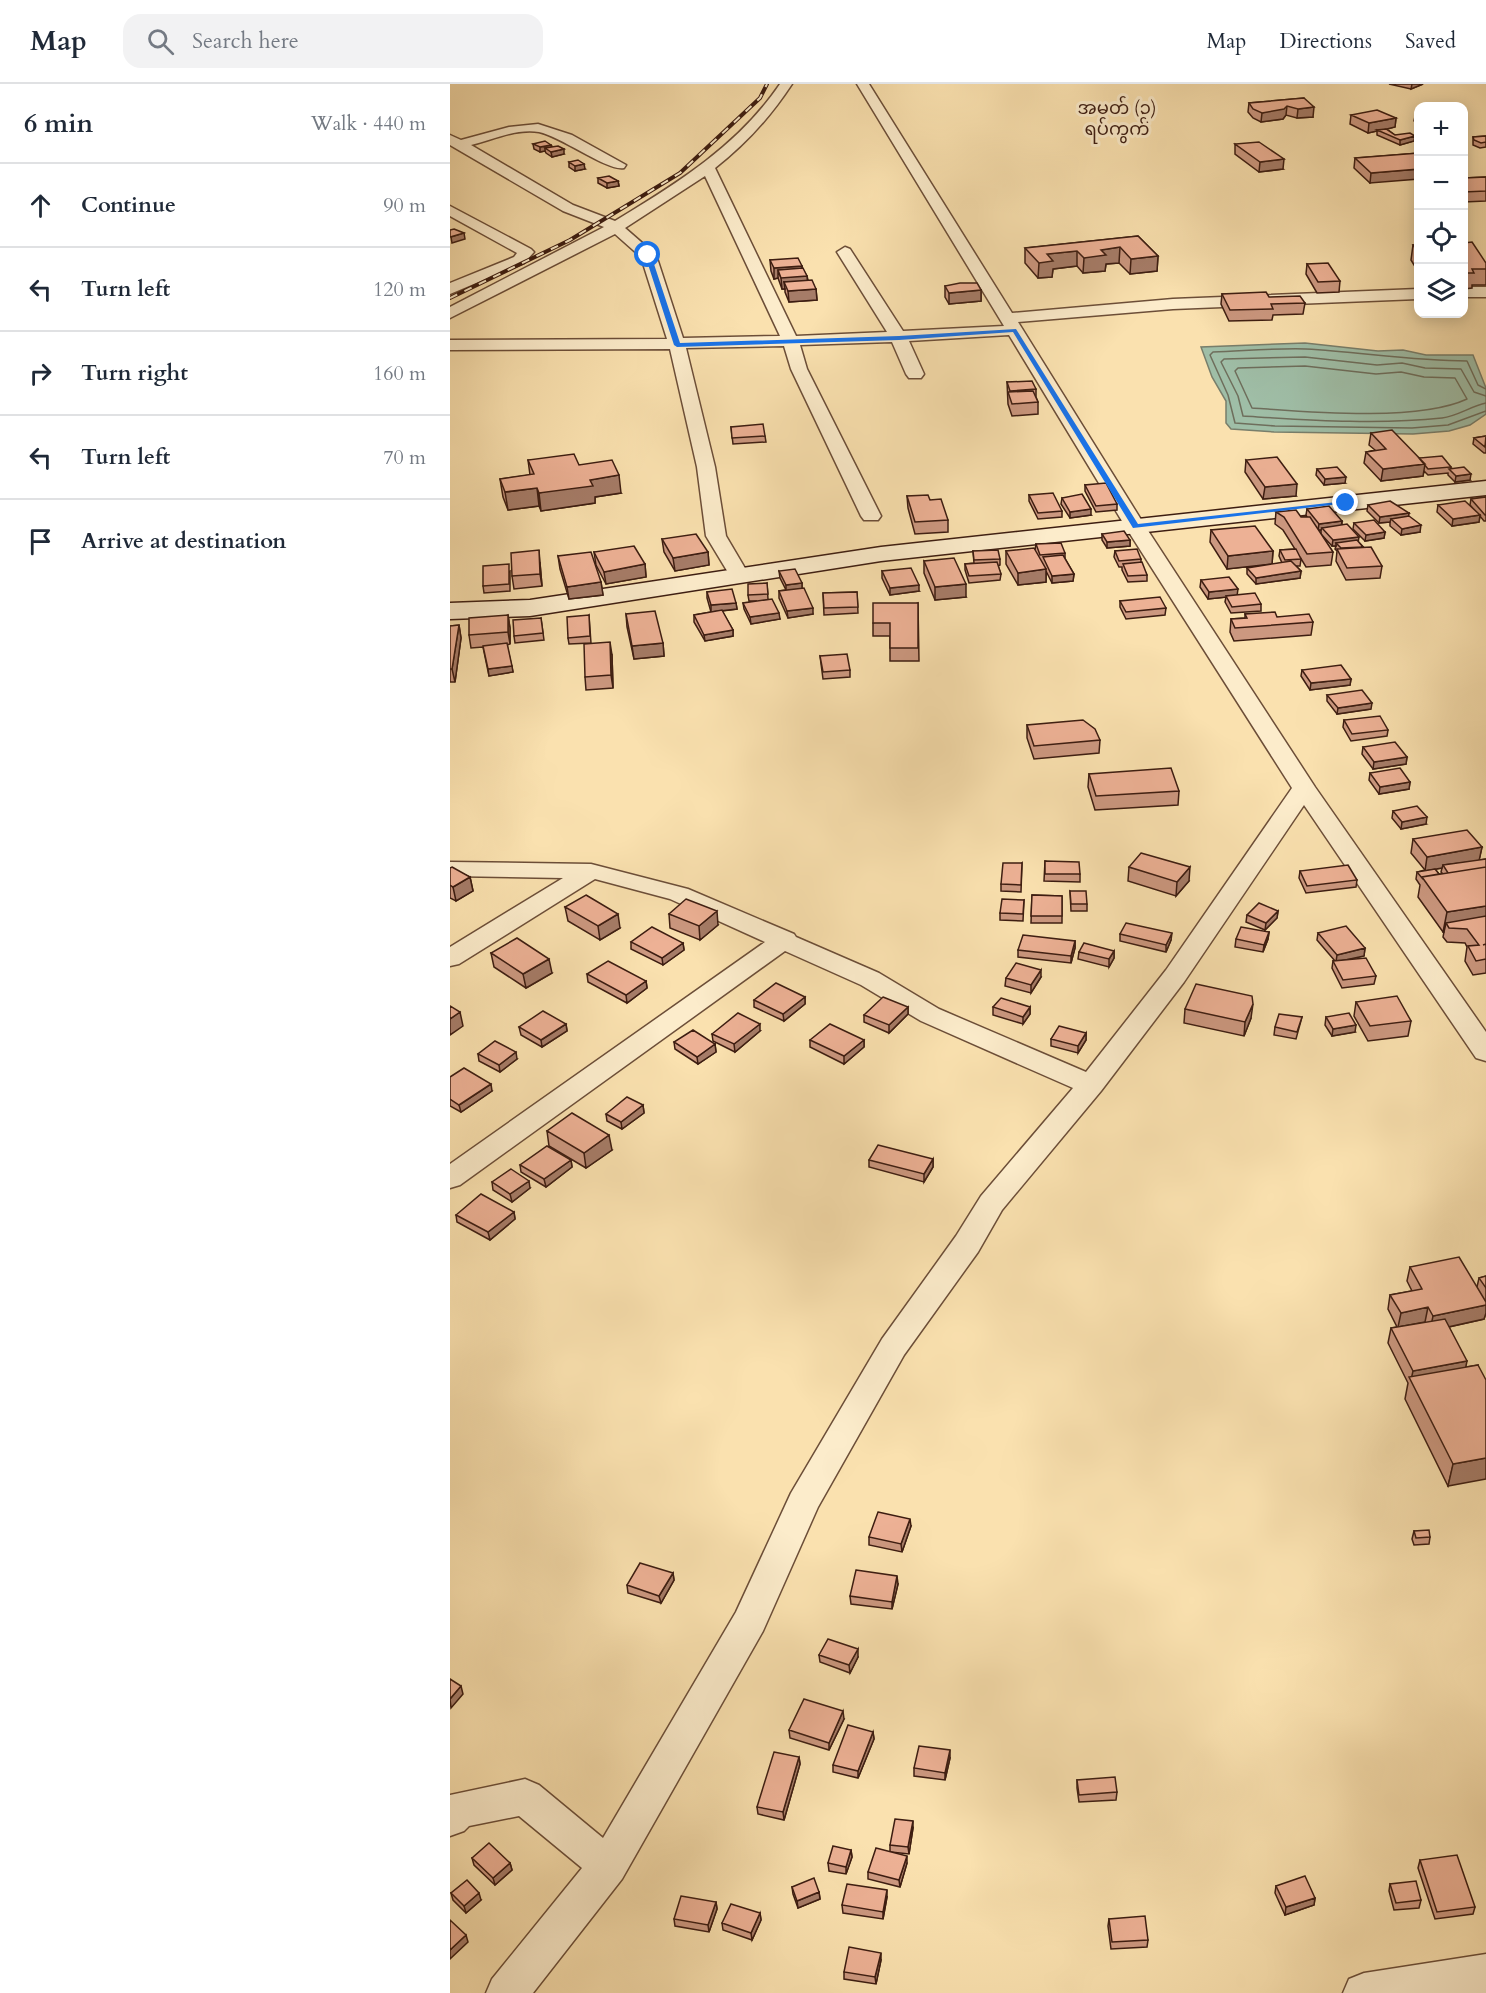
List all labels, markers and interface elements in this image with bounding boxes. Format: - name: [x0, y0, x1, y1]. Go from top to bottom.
- search box: [123, 14, 543, 68]
- text: Map: [30, 22, 87, 60]
- icon: search: [144, 25, 177, 58]
- text: Search here: [192, 26, 299, 56]
- text: Map: [1206, 27, 1246, 56]
- text: Directions: [1279, 27, 1372, 56]
- text: Saved: [1405, 27, 1456, 56]
- district label: အမှတ် (၃) ရပ်ကွက်: [1077, 95, 1157, 144]
- map controls: [1414, 102, 1468, 318]
- button: +: [1414, 102, 1468, 156]
- text: 6 min: [24, 106, 93, 141]
- text: Walk · 440 m: [311, 110, 426, 137]
- button: −: [1414, 156, 1468, 210]
- icon: ahead: [24, 189, 57, 222]
- text: Continue: [81, 190, 176, 220]
- text: 90 m: [383, 192, 426, 219]
- button: locate: [1414, 210, 1468, 264]
- route start: [634, 241, 660, 267]
- button: layers: [1414, 264, 1468, 318]
- icon: left: [24, 273, 57, 306]
- text: Turn left: [81, 274, 170, 304]
- text: 120 m: [373, 276, 426, 303]
- icon: right: [24, 357, 57, 390]
- text: Turn right: [81, 358, 188, 388]
- text: 160 m: [373, 360, 426, 387]
- icon: left: [24, 441, 57, 474]
- text: Turn left: [81, 442, 170, 472]
- text: 70 m: [383, 444, 426, 471]
- route end: [1332, 489, 1358, 515]
- icon: arrive: [24, 525, 57, 558]
- text: Arrive at destination: [81, 526, 286, 556]

